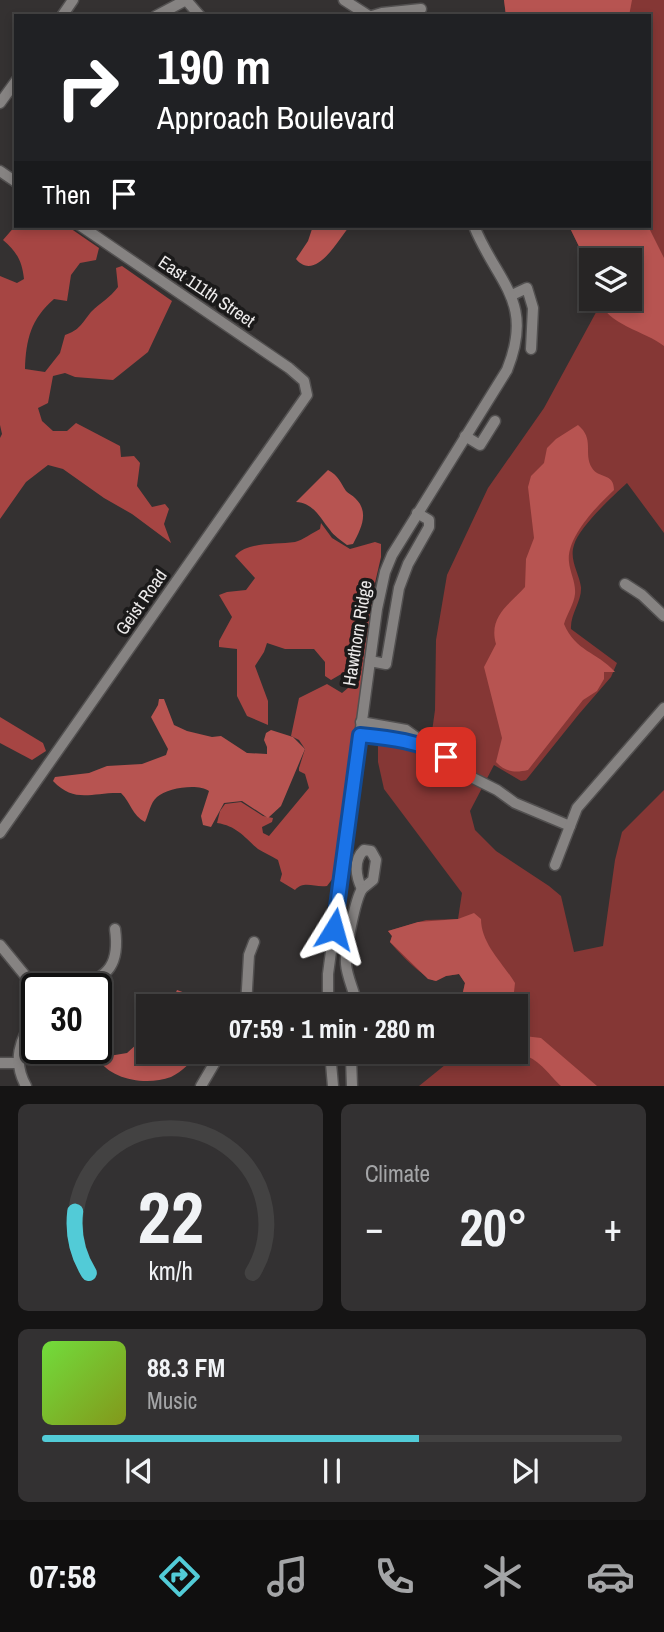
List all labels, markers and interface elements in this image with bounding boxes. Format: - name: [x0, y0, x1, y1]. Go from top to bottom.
- text: 190 m: [157, 33, 271, 99]
- icon: right: [42, 42, 133, 133]
- text: Approach Boulevard: [157, 96, 395, 139]
- icon: arrive: [105, 175, 143, 213]
- text: Then: [42, 177, 91, 212]
- map controls: [579, 248, 642, 311]
- button: layers: [579, 248, 642, 311]
- street label: East 111th Street: [154, 249, 260, 333]
- street label: Geist Road: [109, 564, 173, 640]
- street label: Hawthorn Ridge: [336, 578, 378, 688]
- pin: [416, 727, 476, 787]
- icon: arrive: [427, 738, 465, 776]
- position arrow: [297, 892, 371, 966]
- speed limit sign: 30: [21, 973, 112, 1064]
- text: 07:59 · 1 min · 280 m: [229, 1011, 435, 1046]
- text: Climate: [365, 1158, 430, 1189]
- text: 22: [137, 1169, 204, 1267]
- text: 20°: [459, 1192, 528, 1262]
- text: −: [365, 1202, 383, 1253]
- text: +: [604, 1202, 622, 1253]
- text: km/h: [148, 1254, 193, 1288]
- text: 88.3 FM: [147, 1350, 225, 1385]
- text: Music: [147, 1385, 197, 1416]
- icon: previous: [120, 1452, 158, 1490]
- icon: pause: [313, 1452, 351, 1490]
- icon: next: [506, 1452, 544, 1490]
- icon: directions: [155, 1552, 204, 1601]
- icon: music: [263, 1552, 312, 1601]
- icon: phone: [370, 1552, 419, 1601]
- icon: climate: [478, 1552, 527, 1601]
- icon: car: [586, 1552, 635, 1601]
- text: 07:58: [29, 1555, 96, 1598]

